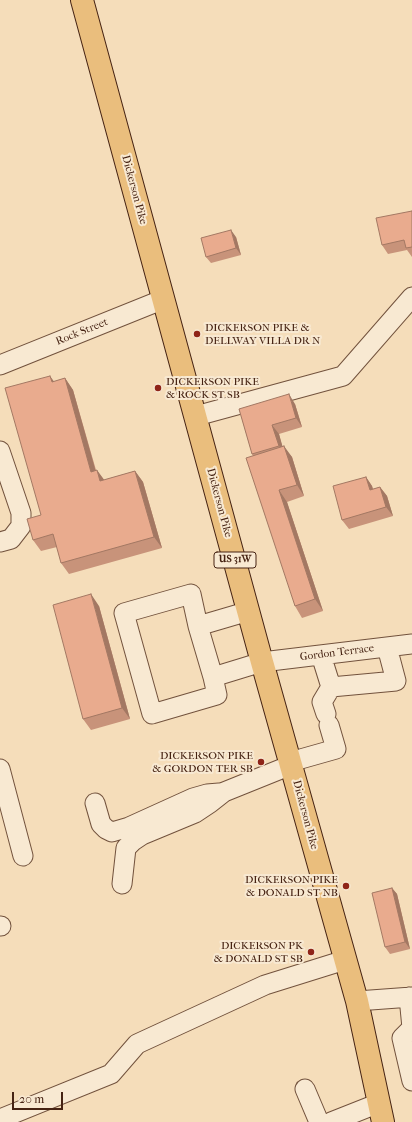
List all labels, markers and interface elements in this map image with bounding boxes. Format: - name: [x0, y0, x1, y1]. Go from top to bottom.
- street label: Dickerson Pike: [118, 154, 150, 226]
- street label: Rock Street: [54, 316, 110, 348]
- place label: DICKERSON PIKE & DELLWAY VILLA DR N: [205, 321, 320, 347]
- marker: DICKERSON PIKE & DELLWAY VILLA DR N: [192, 329, 202, 339]
- place label: DICKERSON PIKE & ROCK ST SB: [166, 375, 259, 401]
- marker: DICKERSON PIKE & ROCK ST SB: [153, 383, 163, 393]
- street label: Dickerson Pike: [203, 467, 235, 539]
- road number: US 31W: [214, 552, 256, 568]
- street label: Gordon Terrace: [299, 642, 375, 664]
- place label: DICKERSON PIKE & GORDON TER SB: [152, 749, 253, 775]
- marker: DICKERSON PIKE & GORDON TER SB: [256, 757, 266, 767]
- street label: Dickerson Pike: [289, 779, 321, 851]
- place label: DICKERSON PIKE & DONALD ST NB: [245, 873, 338, 899]
- marker: DICKERSON PIKE & DONALD ST NB: [341, 881, 351, 891]
- place label: DICKERSON PK & DONALD ST SB: [214, 939, 303, 965]
- marker: DICKERSON PK & DONALD ST SB: [306, 947, 316, 957]
- scale bar: [14, 1084, 65, 1110]
- text: 20 m: [19, 1092, 44, 1106]

